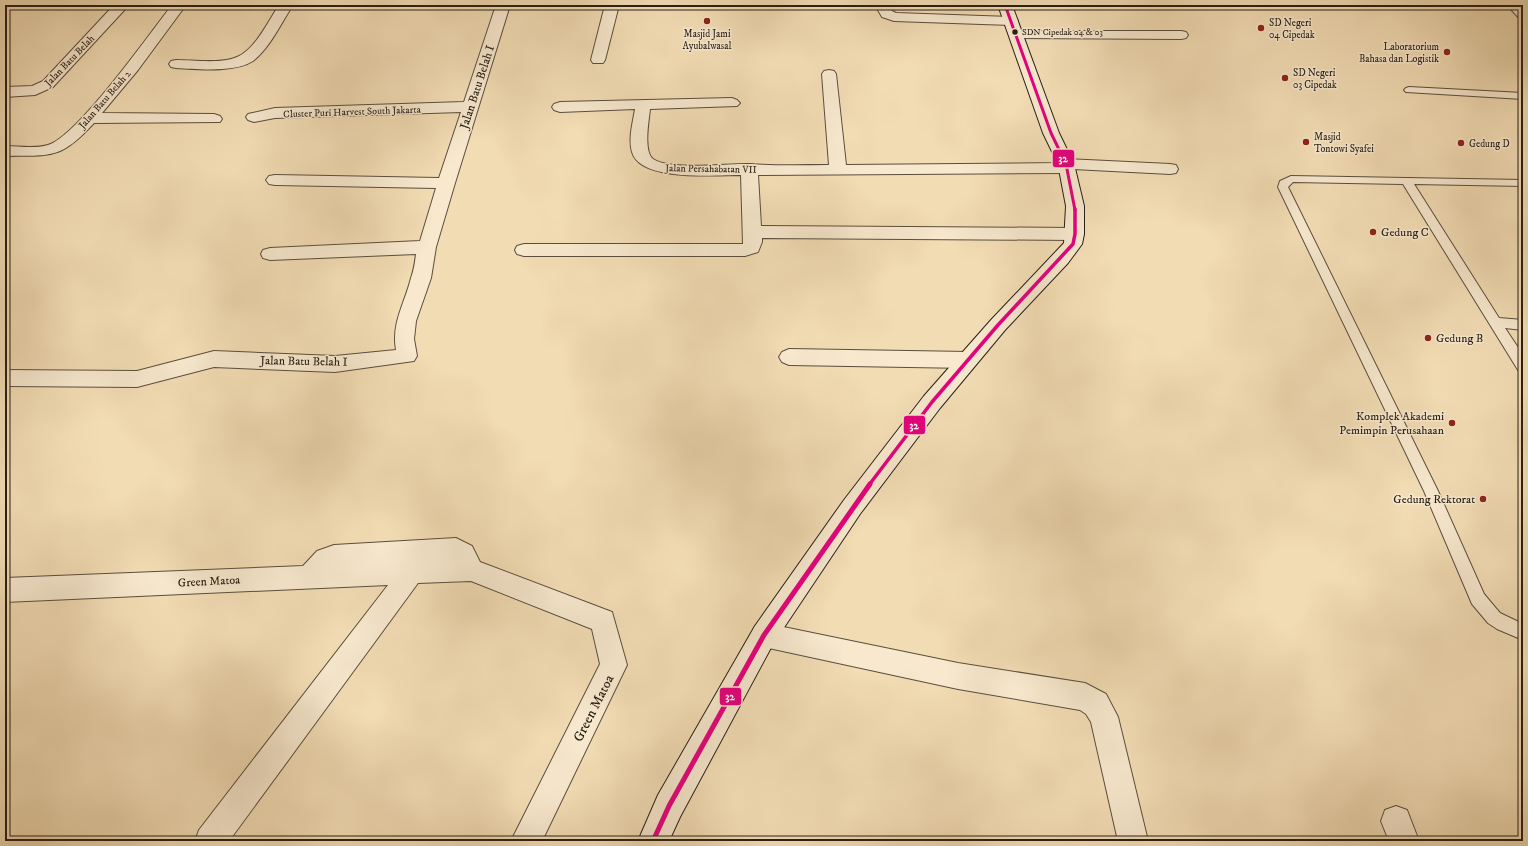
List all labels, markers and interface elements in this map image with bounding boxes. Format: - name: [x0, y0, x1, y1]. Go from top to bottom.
- marker: Masjid Jami Ayubalwasal: [702, 16, 712, 26]
- place label: SD Negeri 04 Cipedak: [1269, 17, 1315, 41]
- marker: SD Negeri 04 Cipedak: [1256, 23, 1266, 33]
- marker: SDN Cipedak 04 & 03: [1010, 27, 1020, 37]
- place label: SDN Cipedak 04 & 03: [1022, 27, 1103, 38]
- place label: Masjid Jami Ayubalwasal: [683, 28, 731, 52]
- street label: Jalan Batu Belah: [42, 32, 98, 89]
- place label: Laboratorium Bahasa dan Logistik: [1359, 41, 1439, 65]
- street label: Jalan Batu Belah I: [457, 43, 498, 132]
- marker: Laboratorium Bahasa dan Logistik: [1442, 47, 1452, 57]
- place label: SD Negeri 03 Cipedak: [1293, 67, 1337, 91]
- street label: Jalan Batu Belah 2: [75, 68, 133, 132]
- marker: SD Negeri 03 Cipedak: [1280, 73, 1290, 83]
- street label: Cluster Puri Harvest South Jakarta: [283, 104, 422, 120]
- place label: Masjid Tontowi Syafei: [1314, 131, 1374, 155]
- marker: Masjid Tontowi Syafei: [1301, 137, 1311, 147]
- marker: Gedung D: [1456, 138, 1466, 148]
- place label: Gedung D: [1469, 138, 1510, 150]
- line badge: 32: [1052, 149, 1075, 168]
- text: 32: [1058, 152, 1068, 166]
- street label: Jalan Persahabatan VII: [664, 162, 757, 176]
- place label: Gedung C: [1381, 225, 1429, 240]
- marker: Gedung C: [1368, 227, 1378, 237]
- place label: Gedung B: [1436, 331, 1483, 346]
- marker: Gedung B: [1423, 333, 1433, 343]
- street label: Jalan Batu Belah I: [259, 353, 348, 370]
- place label: Komplek Akademi Pemimpin Perusahaan: [1339, 409, 1445, 438]
- line badge: 32: [903, 415, 926, 435]
- marker: Komplek Akademi Pemimpin Perusahaan: [1447, 418, 1457, 428]
- text: 32: [909, 419, 919, 433]
- place label: Gedung Rektorat: [1393, 492, 1475, 507]
- marker: Gedung Rektorat: [1478, 494, 1488, 504]
- street label: Green Matoa: [177, 572, 242, 591]
- street label: Green Matoa: [569, 672, 618, 745]
- line badge: 32: [719, 687, 742, 706]
- text: 32: [725, 690, 735, 704]

